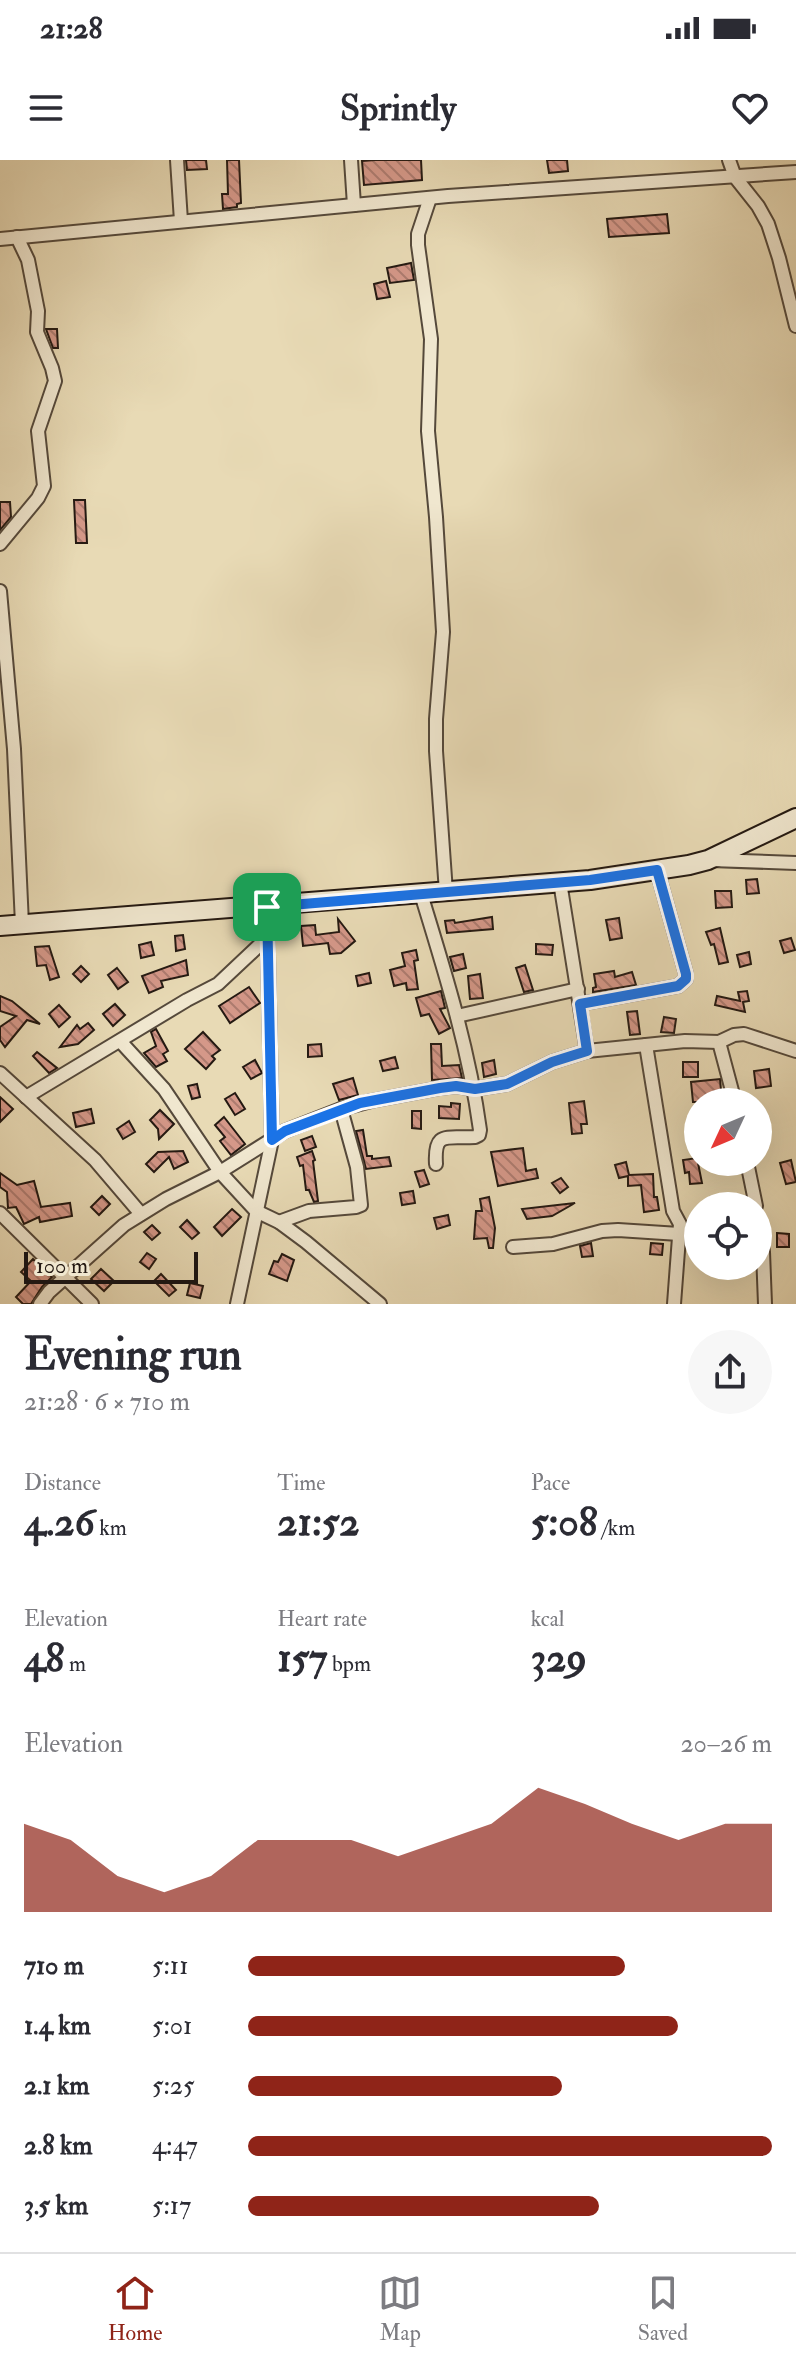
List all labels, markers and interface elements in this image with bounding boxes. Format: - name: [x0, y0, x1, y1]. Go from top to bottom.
- text: 21:28: [40, 10, 103, 47]
- icon: menu: [24, 86, 68, 130]
- text: Sprintly: [340, 86, 456, 131]
- icon: heart: [728, 86, 772, 130]
- pin: [233, 873, 301, 941]
- icon: arrive: [245, 885, 289, 929]
- north arrow: [684, 1088, 772, 1176]
- map controls: [684, 1088, 772, 1280]
- button: locate: [684, 1192, 772, 1280]
- scale bar: [24, 1248, 198, 1284]
- text: 100 m: [36, 1252, 88, 1280]
- text: Evening run: [24, 1328, 242, 1383]
- button: share: [688, 1330, 772, 1414]
- text: 21:28 · 6 × 710 m: [24, 1386, 190, 1418]
- text: Distance: [24, 1469, 101, 1497]
- text: Time: [277, 1469, 325, 1497]
- text: Pace: [531, 1469, 570, 1497]
- text: 4.26: [24, 1497, 95, 1548]
- text: 21:52: [277, 1497, 359, 1548]
- text: 5:08: [531, 1497, 597, 1548]
- text: km: [95, 1514, 127, 1542]
- text: /km: [597, 1514, 635, 1542]
- text: Elevation: [24, 1605, 108, 1633]
- text: Heart rate: [277, 1605, 367, 1633]
- text: kcal: [531, 1605, 564, 1633]
- text: 48: [24, 1633, 64, 1684]
- text: 157: [277, 1633, 327, 1684]
- text: 329: [531, 1633, 587, 1684]
- text: m: [64, 1650, 86, 1678]
- text: bpm: [327, 1650, 371, 1678]
- text: Elevation: [24, 1728, 123, 1760]
- text: 20–26 m: [680, 1728, 772, 1760]
- text: 710 m: [24, 1950, 84, 1982]
- text: 5:11: [152, 1950, 188, 1982]
- text: 1.4 km: [24, 2010, 91, 2042]
- text: 5:01: [152, 2010, 192, 2042]
- text: 2.1 km: [24, 2070, 90, 2102]
- text: 5:25: [152, 2070, 194, 2102]
- text: 2.8 km: [24, 2130, 92, 2162]
- text: 4:47: [152, 2130, 198, 2162]
- text: 3.5 km: [24, 2190, 88, 2222]
- text: 5:17: [152, 2190, 191, 2222]
- tab: Home: [108, 2271, 162, 2347]
- tab: Map: [378, 2271, 422, 2347]
- tab: Saved: [638, 2271, 688, 2347]

